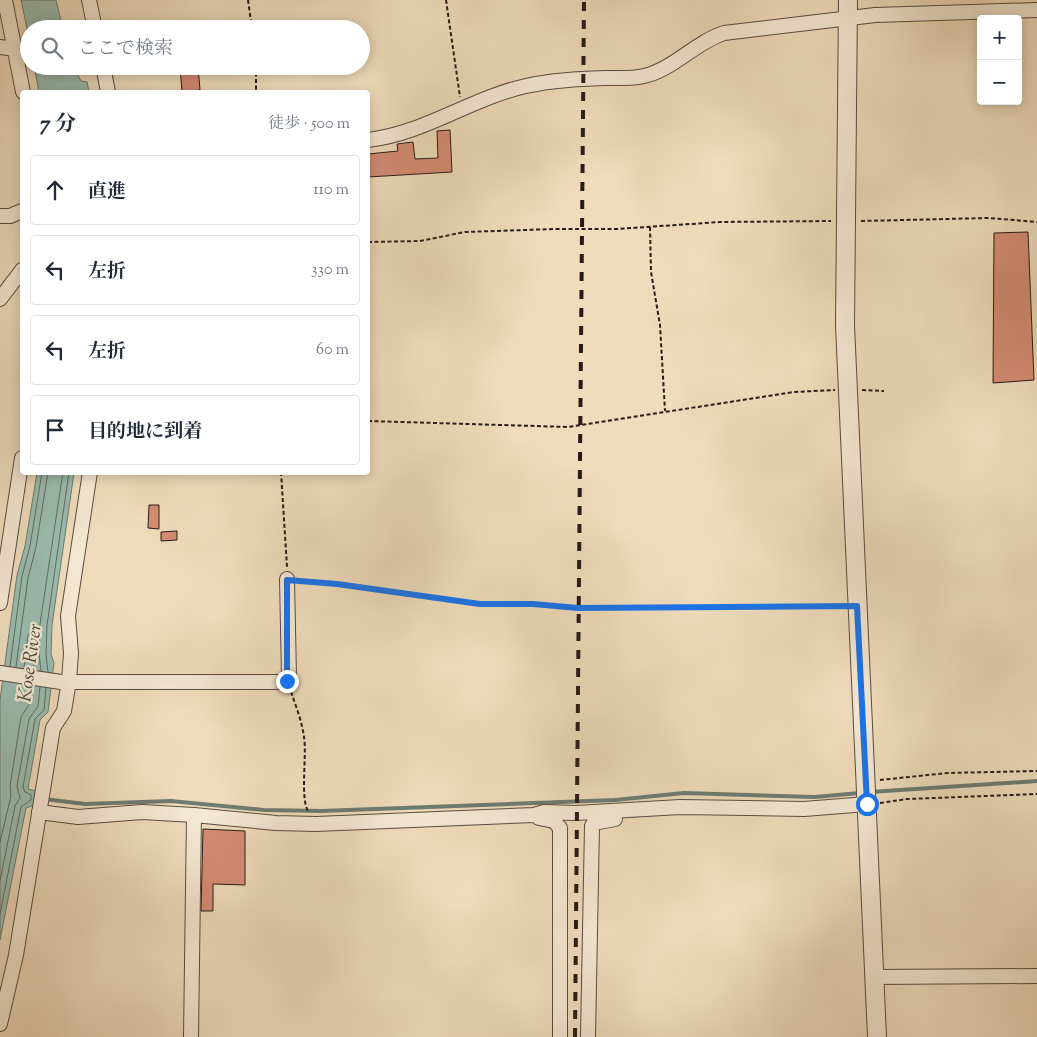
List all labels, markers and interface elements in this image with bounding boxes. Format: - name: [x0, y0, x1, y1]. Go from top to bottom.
- map controls: [977, 15, 1022, 105]
- button: +: [977, 15, 1022, 60]
- search box: [20, 20, 370, 75]
- icon: search: [38, 34, 66, 62]
- text: ここで検索: [78, 36, 173, 63]
- button: −: [977, 60, 1022, 105]
- text: 7 分: [40, 110, 76, 140]
- text: 徒歩 · 500 m: [268, 113, 350, 136]
- icon: ahead: [41, 176, 69, 204]
- text: 直進: [88, 179, 126, 206]
- text: 110 m: [313, 179, 349, 202]
- icon: left: [41, 256, 69, 284]
- text: 左折: [88, 259, 126, 286]
- text: 330 m: [311, 259, 349, 282]
- icon: left: [41, 336, 69, 364]
- text: 左折: [88, 339, 126, 366]
- text: 60 m: [316, 339, 349, 362]
- icon: arrive: [41, 416, 69, 444]
- text: 目的地に到着: [88, 419, 202, 446]
- water label: Kose River: [12, 622, 50, 704]
- route end: [276, 670, 299, 693]
- route start: [856, 793, 879, 816]

